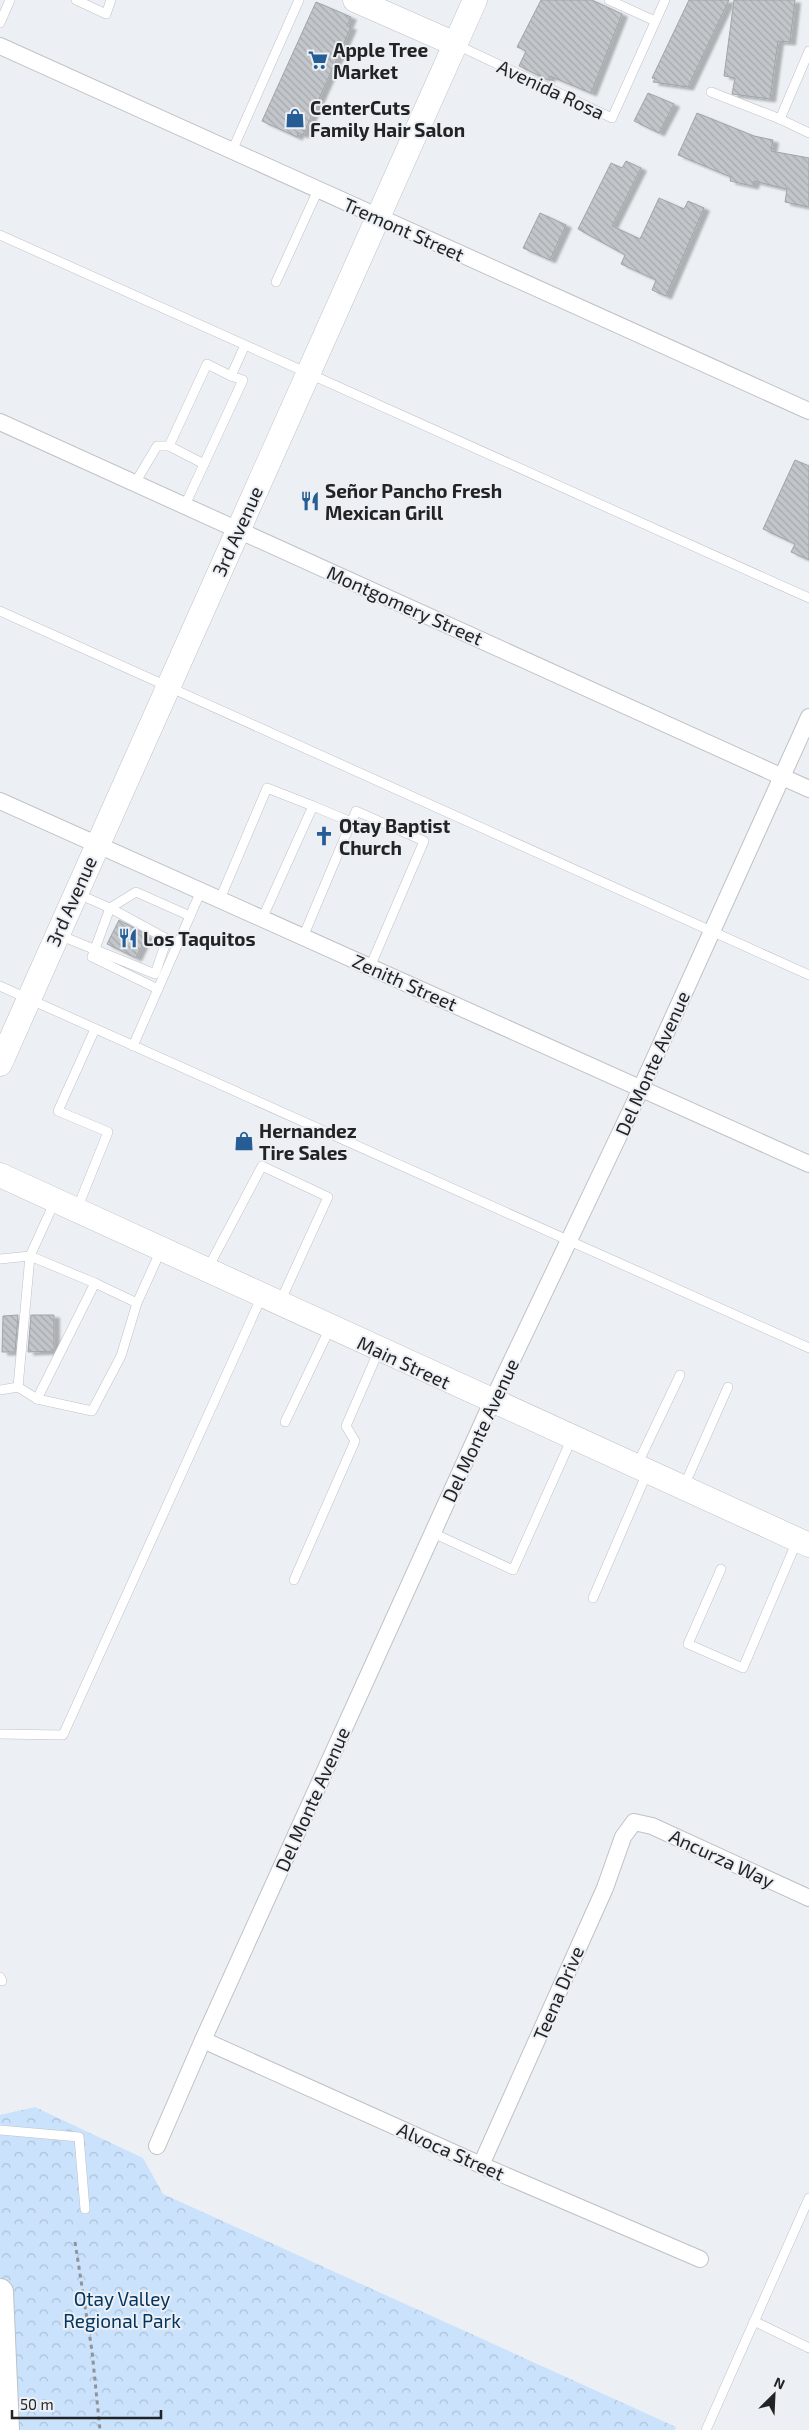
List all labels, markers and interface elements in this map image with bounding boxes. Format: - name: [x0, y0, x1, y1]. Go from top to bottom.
- place label: Apple Tree Market: [333, 38, 429, 83]
- supermarket icon: Apple Tree Market: [307, 49, 329, 71]
- street label: Avenida Rosa: [494, 54, 608, 124]
- place label: CenterCuts Family Hair Salon: [310, 96, 465, 142]
- shop icon: CenterCuts Family Hair Salon: [284, 107, 306, 129]
- street label: Tremont Street: [340, 192, 468, 266]
- place label: Señor Pancho Fresh Mexican Grill: [325, 479, 502, 524]
- street label: 3rd Avenue: [207, 482, 267, 580]
- restaurant icon: Señor Pancho Fresh Mexican Grill: [299, 490, 321, 512]
- street label: Montgomery Street: [323, 560, 487, 650]
- place label: Otay Baptist Church: [339, 814, 451, 859]
- church icon: Otay Baptist Church: [313, 825, 335, 847]
- street label: 3rd Avenue: [41, 852, 101, 950]
- restaurant icon: Los Taquitos: [117, 927, 139, 949]
- place label: Los Taquitos: [143, 927, 256, 950]
- street label: Zenith Street: [349, 949, 461, 1015]
- street label: Del Monte Avenue: [610, 987, 694, 1139]
- place label: Hernandez Tire Sales: [259, 1119, 357, 1164]
- shop icon: Hernandez Tire Sales: [233, 1130, 255, 1152]
- street label: Main Street: [354, 1330, 454, 1394]
- street label: Del Monte Avenue: [437, 1355, 523, 1505]
- street label: Del Monte Avenue: [270, 1723, 354, 1875]
- street label: Ancurza Way: [666, 1824, 778, 1892]
- street label: Teena Drive: [528, 1942, 588, 2044]
- street label: Alvoca Street: [394, 2117, 508, 2185]
- park label: Otay Valley Regional Park: [63, 2287, 181, 2332]
- north arrow: [749, 2370, 799, 2420]
- text: N: [771, 2373, 788, 2392]
- scale bar: [12, 2388, 161, 2420]
- text: 50 m: [20, 2395, 54, 2413]

